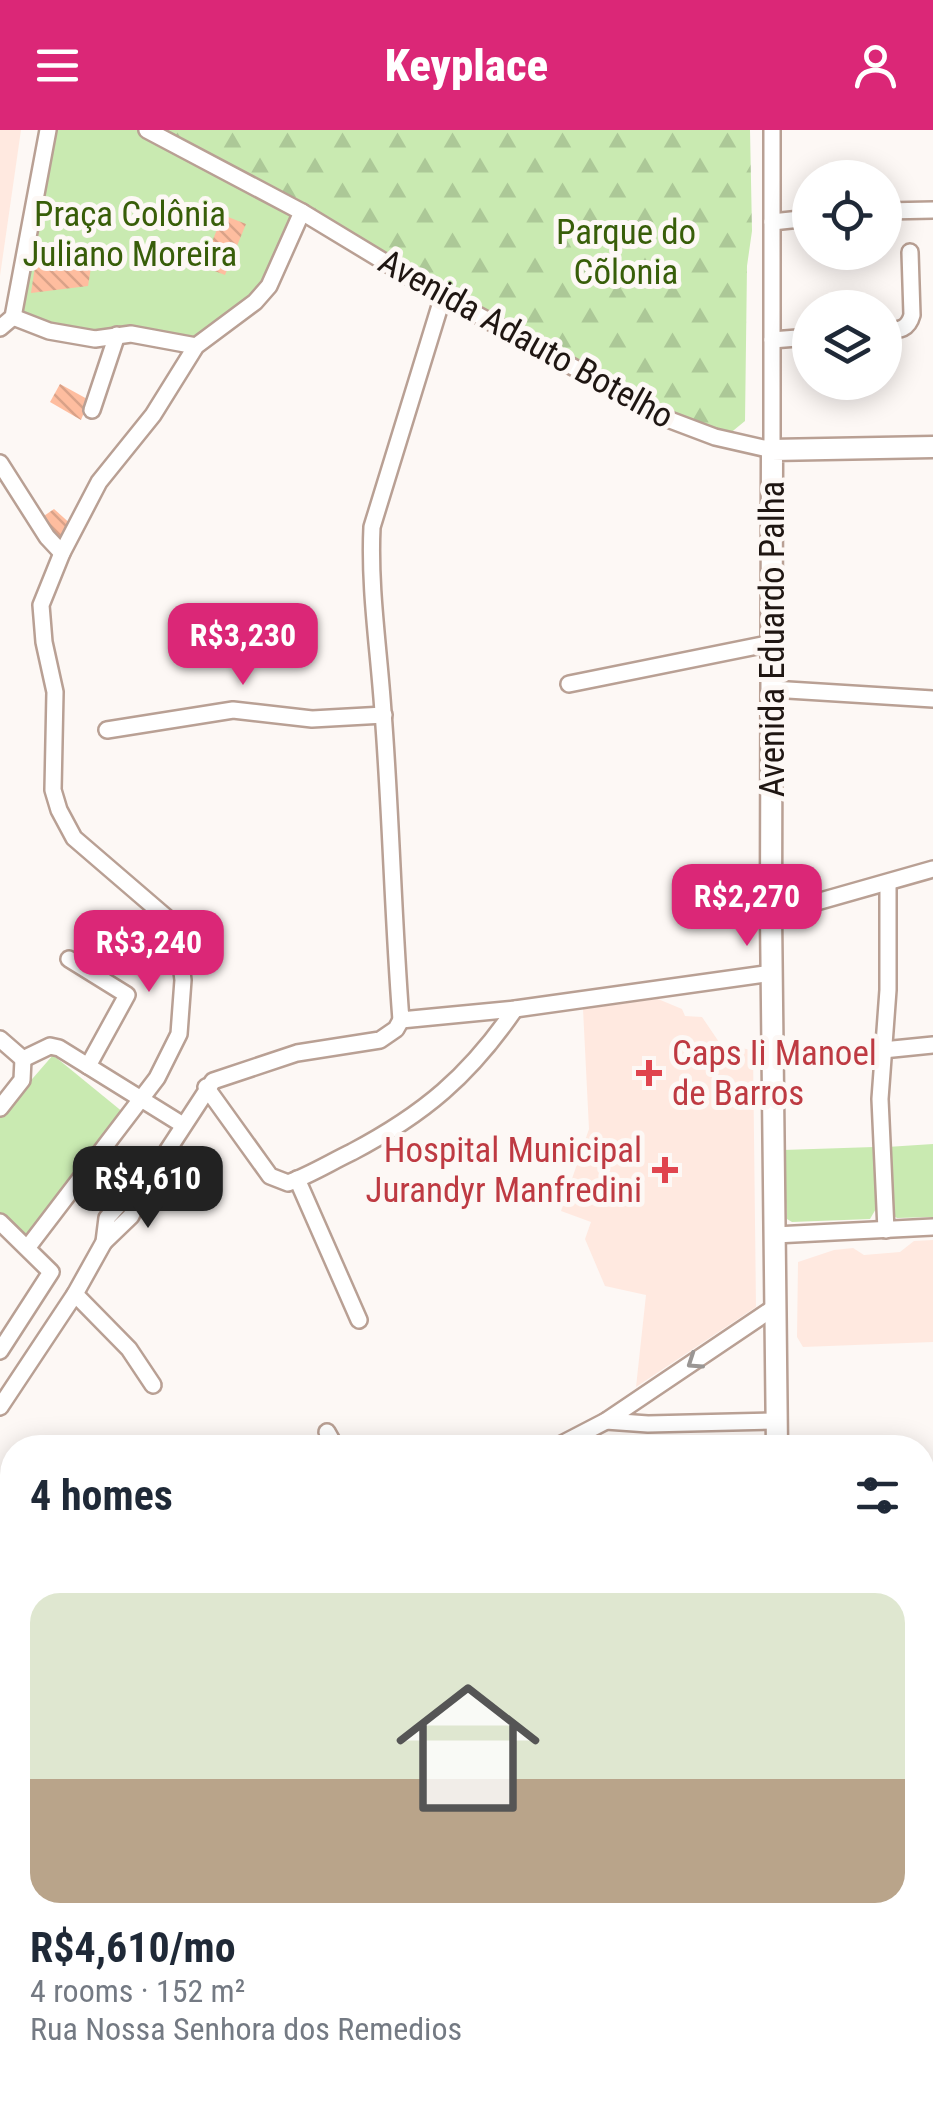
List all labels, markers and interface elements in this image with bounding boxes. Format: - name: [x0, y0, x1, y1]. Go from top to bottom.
- icon: menu: [30, 38, 85, 93]
- icon: person: [848, 38, 903, 93]
- text: Keyplace: [385, 39, 548, 92]
- map controls: [792, 160, 902, 400]
- button: locate: [792, 160, 902, 270]
- park label: Praça Colônia Juliano Moreira: [23, 194, 237, 275]
- park label: Parque do Cõlonia: [556, 212, 696, 293]
- street label: Avenida Adauto Botelho: [372, 241, 680, 437]
- button: layers: [792, 290, 902, 400]
- street label: Avenida Eduardo Palha: [752, 481, 793, 797]
- pin: R$3,230: [151, 603, 335, 688]
- text: R$3,230: [190, 616, 296, 654]
- pin: R$2,270: [655, 864, 839, 949]
- text: R$2,270: [694, 877, 800, 915]
- pin: R$3,240: [57, 910, 241, 995]
- text: R$3,240: [96, 923, 202, 961]
- place label: Caps Ii Manoel de Barros: [672, 1033, 877, 1114]
- marker: Caps Ii Manoel de Barros: [636, 1060, 662, 1086]
- place label: Hospital Municipal Jurandyr Manfredini: [365, 1130, 642, 1211]
- pin: R$4,610: [56, 1146, 240, 1231]
- marker: Hospital Municipal Jurandyr Manfredini: [652, 1157, 678, 1183]
- text: R$4,610: [95, 1159, 201, 1197]
- one-way arrow: [687, 1349, 705, 1368]
- icon: filters: [850, 1468, 905, 1523]
- text: 4 homes: [30, 1471, 173, 1520]
- icon: home: [378, 1658, 558, 1838]
- text: R$4,610/mo: [30, 1923, 236, 1972]
- text: 4 rooms · 152 m²: [30, 1972, 245, 2010]
- text: Rua Nossa Senhora dos Remedios: [30, 2010, 462, 2048]

